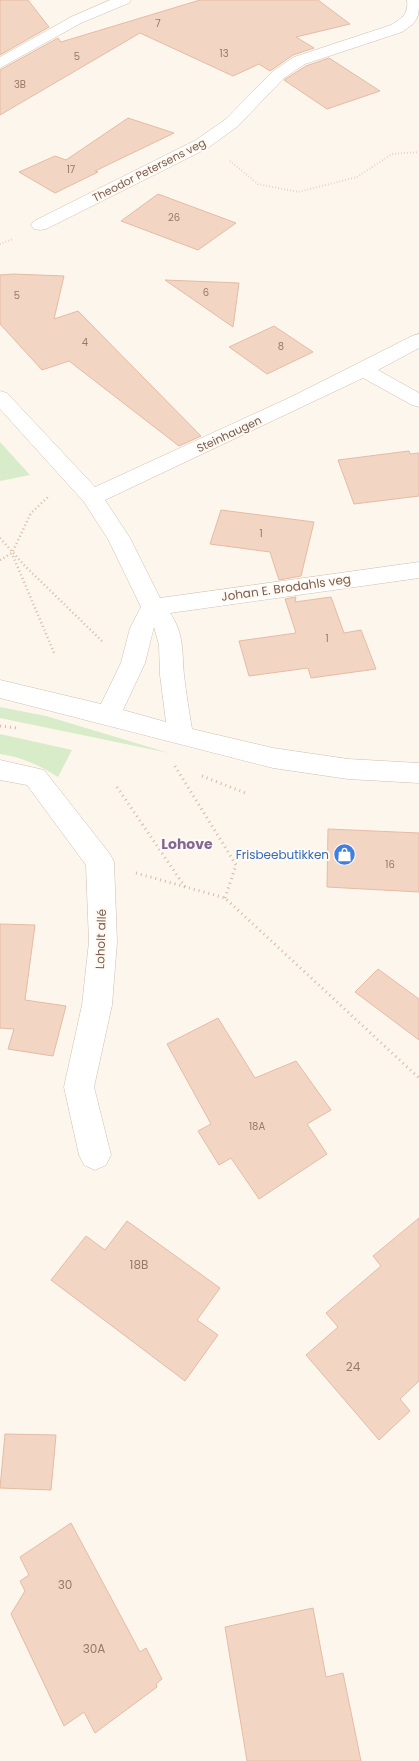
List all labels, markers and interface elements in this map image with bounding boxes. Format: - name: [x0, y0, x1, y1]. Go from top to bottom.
- house number: 7: [155, 16, 161, 31]
- house number: 13: [219, 46, 229, 61]
- house number: 5: [74, 49, 80, 64]
- house number: 3B: [14, 77, 26, 92]
- street label: Theodor Petersens veg: [90, 134, 208, 206]
- house number: 17: [67, 162, 76, 177]
- house number: 26: [168, 210, 180, 225]
- house number: 6: [203, 285, 209, 300]
- house number: 5: [14, 288, 20, 303]
- house number: 4: [82, 335, 88, 350]
- house number: 8: [278, 339, 284, 354]
- street label: Steinhaugen: [194, 412, 264, 456]
- house number: 1: [259, 526, 263, 541]
- street label: Johan E. Brodahls veg: [220, 570, 352, 605]
- house number: 1: [325, 631, 329, 646]
- district label: Lohove: [161, 834, 213, 854]
- shop icon: Frisbeebutikken: [333, 843, 357, 867]
- place label: Frisbeebutikken: [236, 846, 329, 863]
- house number: 16: [385, 857, 395, 872]
- street label: Loholt allé: [91, 909, 110, 969]
- house number: 18A: [249, 1119, 265, 1134]
- house number: 18B: [130, 1256, 148, 1273]
- house number: 24: [346, 1358, 361, 1375]
- house number: 30: [58, 1576, 72, 1593]
- house number: 30A: [83, 1640, 105, 1657]

